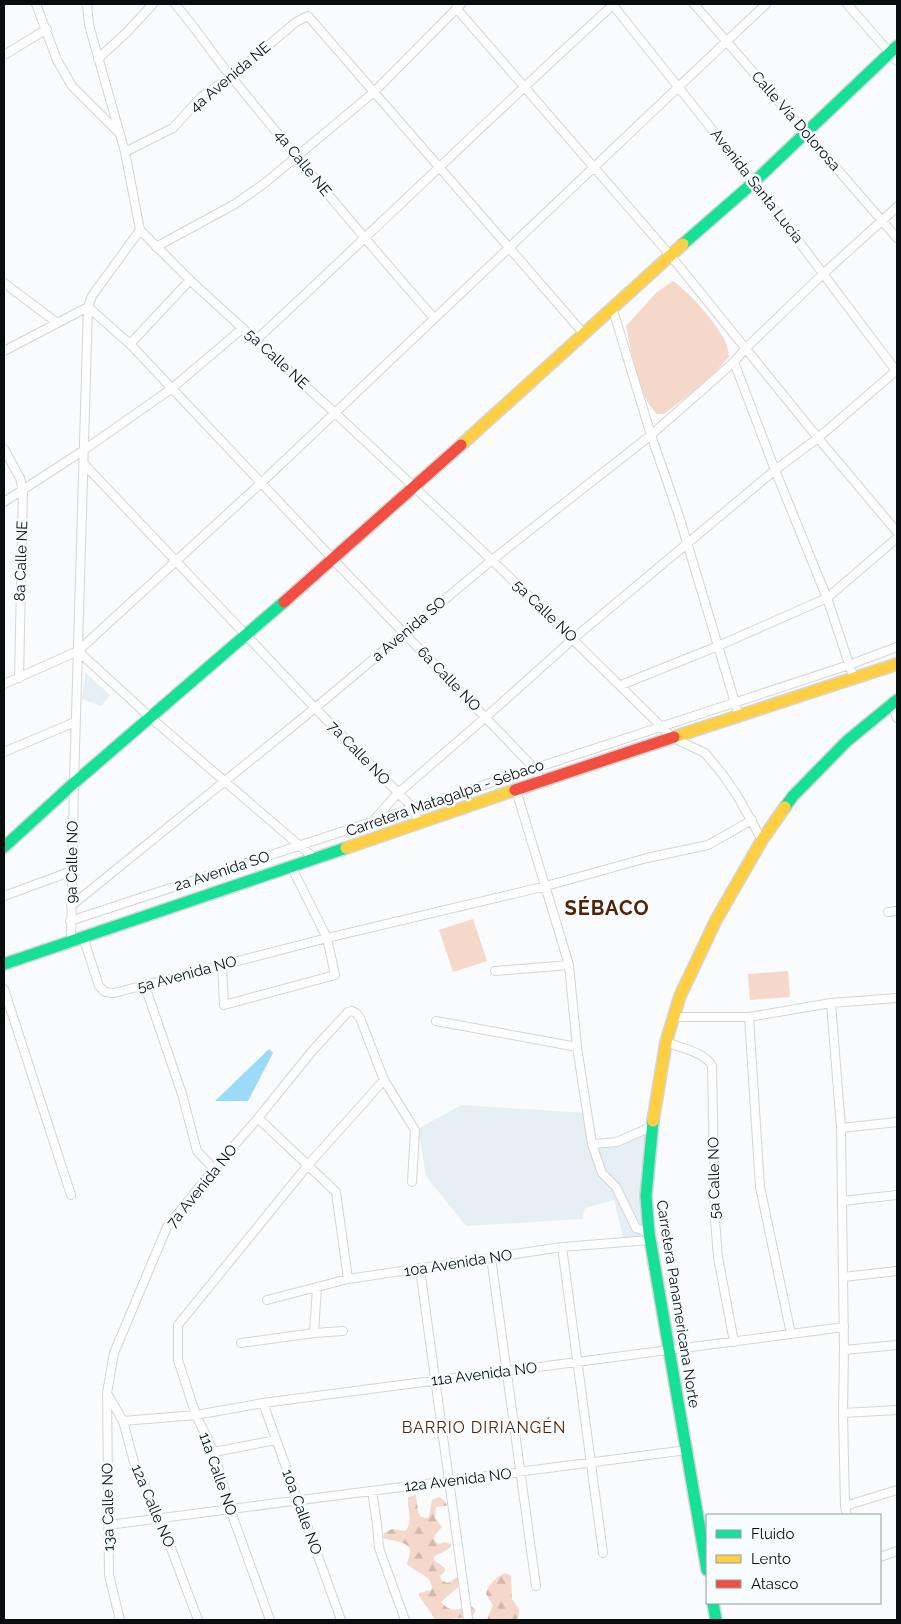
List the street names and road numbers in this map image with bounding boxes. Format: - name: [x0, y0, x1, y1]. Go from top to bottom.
- street label: 4a Avenida NE: [186, 38, 274, 116]
- street label: Calle Vía Dolorosa: [748, 67, 844, 175]
- street label: Avenida Santa Lucía: [707, 125, 807, 247]
- street label: 4a Calle NE: [271, 126, 335, 200]
- street label: 5a Calle NE: [242, 325, 312, 393]
- street label: 8a Calle NE: [11, 520, 31, 602]
- street label: 5a Calle NO: [509, 576, 581, 646]
- street label: a Avenida SO: [368, 593, 450, 665]
- street label: 6a Calle NO: [414, 643, 484, 715]
- street label: 7a Calle NO: [324, 717, 394, 789]
- street label: Carretera Matagalpa - Sébaco: [344, 756, 546, 840]
- street label: 9a Calle NO: [62, 820, 82, 904]
- street label: 2a Avenida SO: [172, 847, 272, 895]
- street label: 5a Avenida NO: [135, 952, 239, 996]
- street label: 5a Calle NO: [704, 1137, 724, 1219]
- street label: 7a Avenida NO: [163, 1141, 241, 1231]
- street label: Carretera Panamericana Norte: [653, 1199, 703, 1409]
- street label: 10a Avenida NO: [403, 1246, 513, 1280]
- street label: 11a Avenida NO: [430, 1359, 538, 1389]
- street label: 11a Calle NO: [195, 1430, 241, 1518]
- street label: 12a Calle NO: [127, 1462, 179, 1550]
- street label: 13a Calle NO: [98, 1463, 118, 1551]
- street label: 12a Avenida NO: [403, 1464, 513, 1496]
- street label: 10a Calle NO: [278, 1467, 326, 1557]

